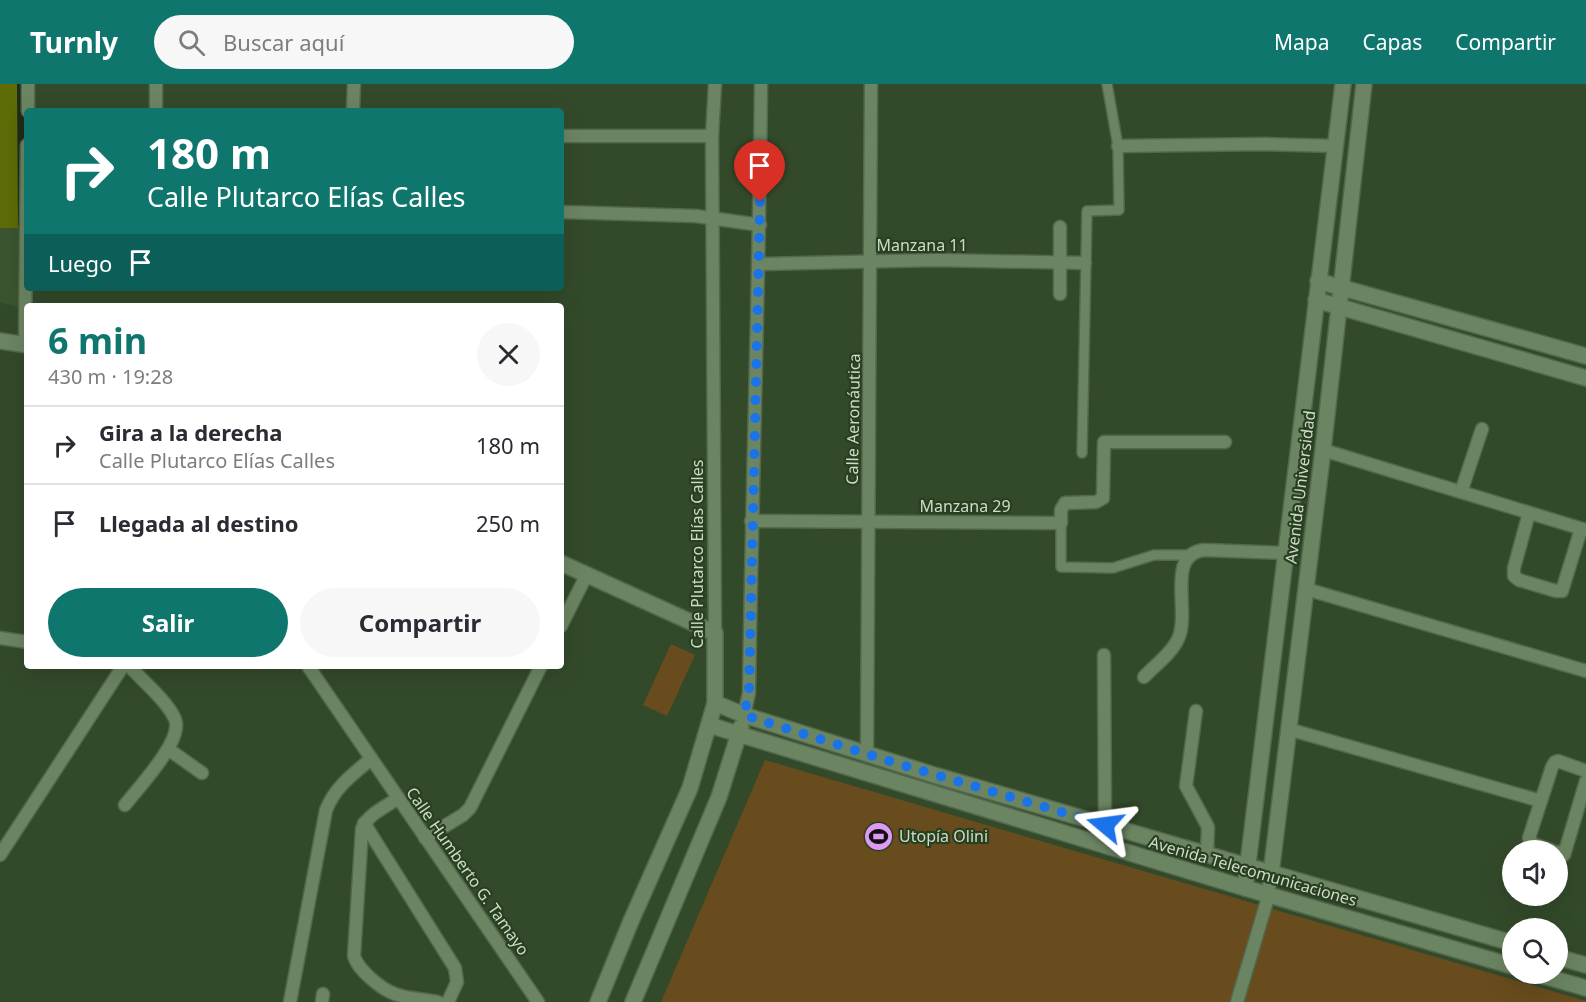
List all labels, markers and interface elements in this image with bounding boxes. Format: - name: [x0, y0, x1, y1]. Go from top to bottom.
- search box: [154, 15, 574, 69]
- text: Turnly: [30, 23, 118, 61]
- icon: search: [175, 26, 208, 59]
- text: Buscar aquí: [223, 27, 344, 57]
- text: Mapa: [1274, 28, 1330, 56]
- text: Capas: [1363, 28, 1422, 56]
- text: Compartir: [1455, 28, 1556, 56]
- text: 180 m: [147, 124, 271, 181]
- icon: right: [48, 132, 126, 210]
- pin: [734, 140, 785, 202]
- icon: arrive: [743, 149, 776, 182]
- text: Calle Plutarco Elías Calles: [147, 178, 466, 215]
- street label: Manzana 11: [876, 234, 968, 256]
- icon: arrive: [124, 246, 157, 279]
- text: Luego: [48, 248, 112, 278]
- text: 6 min: [48, 316, 147, 365]
- button: close: [477, 323, 540, 386]
- street label: Calle Aeronáutica: [841, 353, 865, 485]
- text: 430 m · 19:28: [48, 363, 173, 390]
- street label: Avenida Universidad: [1280, 409, 1320, 565]
- text: Gira a la derecha: [99, 417, 283, 447]
- icon: right: [48, 429, 81, 462]
- text: 180 m: [476, 430, 540, 460]
- text: Calle Plutarco Elías Calles: [99, 447, 335, 474]
- street label: Calle Plutarco Elías Calles: [686, 460, 708, 648]
- street label: Manzana 29: [919, 495, 1011, 517]
- icon: arrive: [48, 507, 81, 540]
- text: Llegada al destino: [99, 508, 299, 538]
- text: 250 m: [476, 508, 540, 538]
- button: Salir: [48, 588, 288, 657]
- button: Compartir: [300, 588, 540, 657]
- street label: Calle Humberto G. Tamayo: [401, 782, 535, 960]
- position arrow: [1073, 793, 1137, 857]
- sports icon: Utopía Olini: [862, 820, 894, 852]
- place label: Utopía Olini: [899, 825, 988, 847]
- street label: Avenida Telecomunicaciones: [1147, 831, 1359, 911]
- map controls: [1502, 840, 1568, 984]
- button: sound: [1502, 840, 1568, 906]
- button: search: [1502, 918, 1568, 984]

